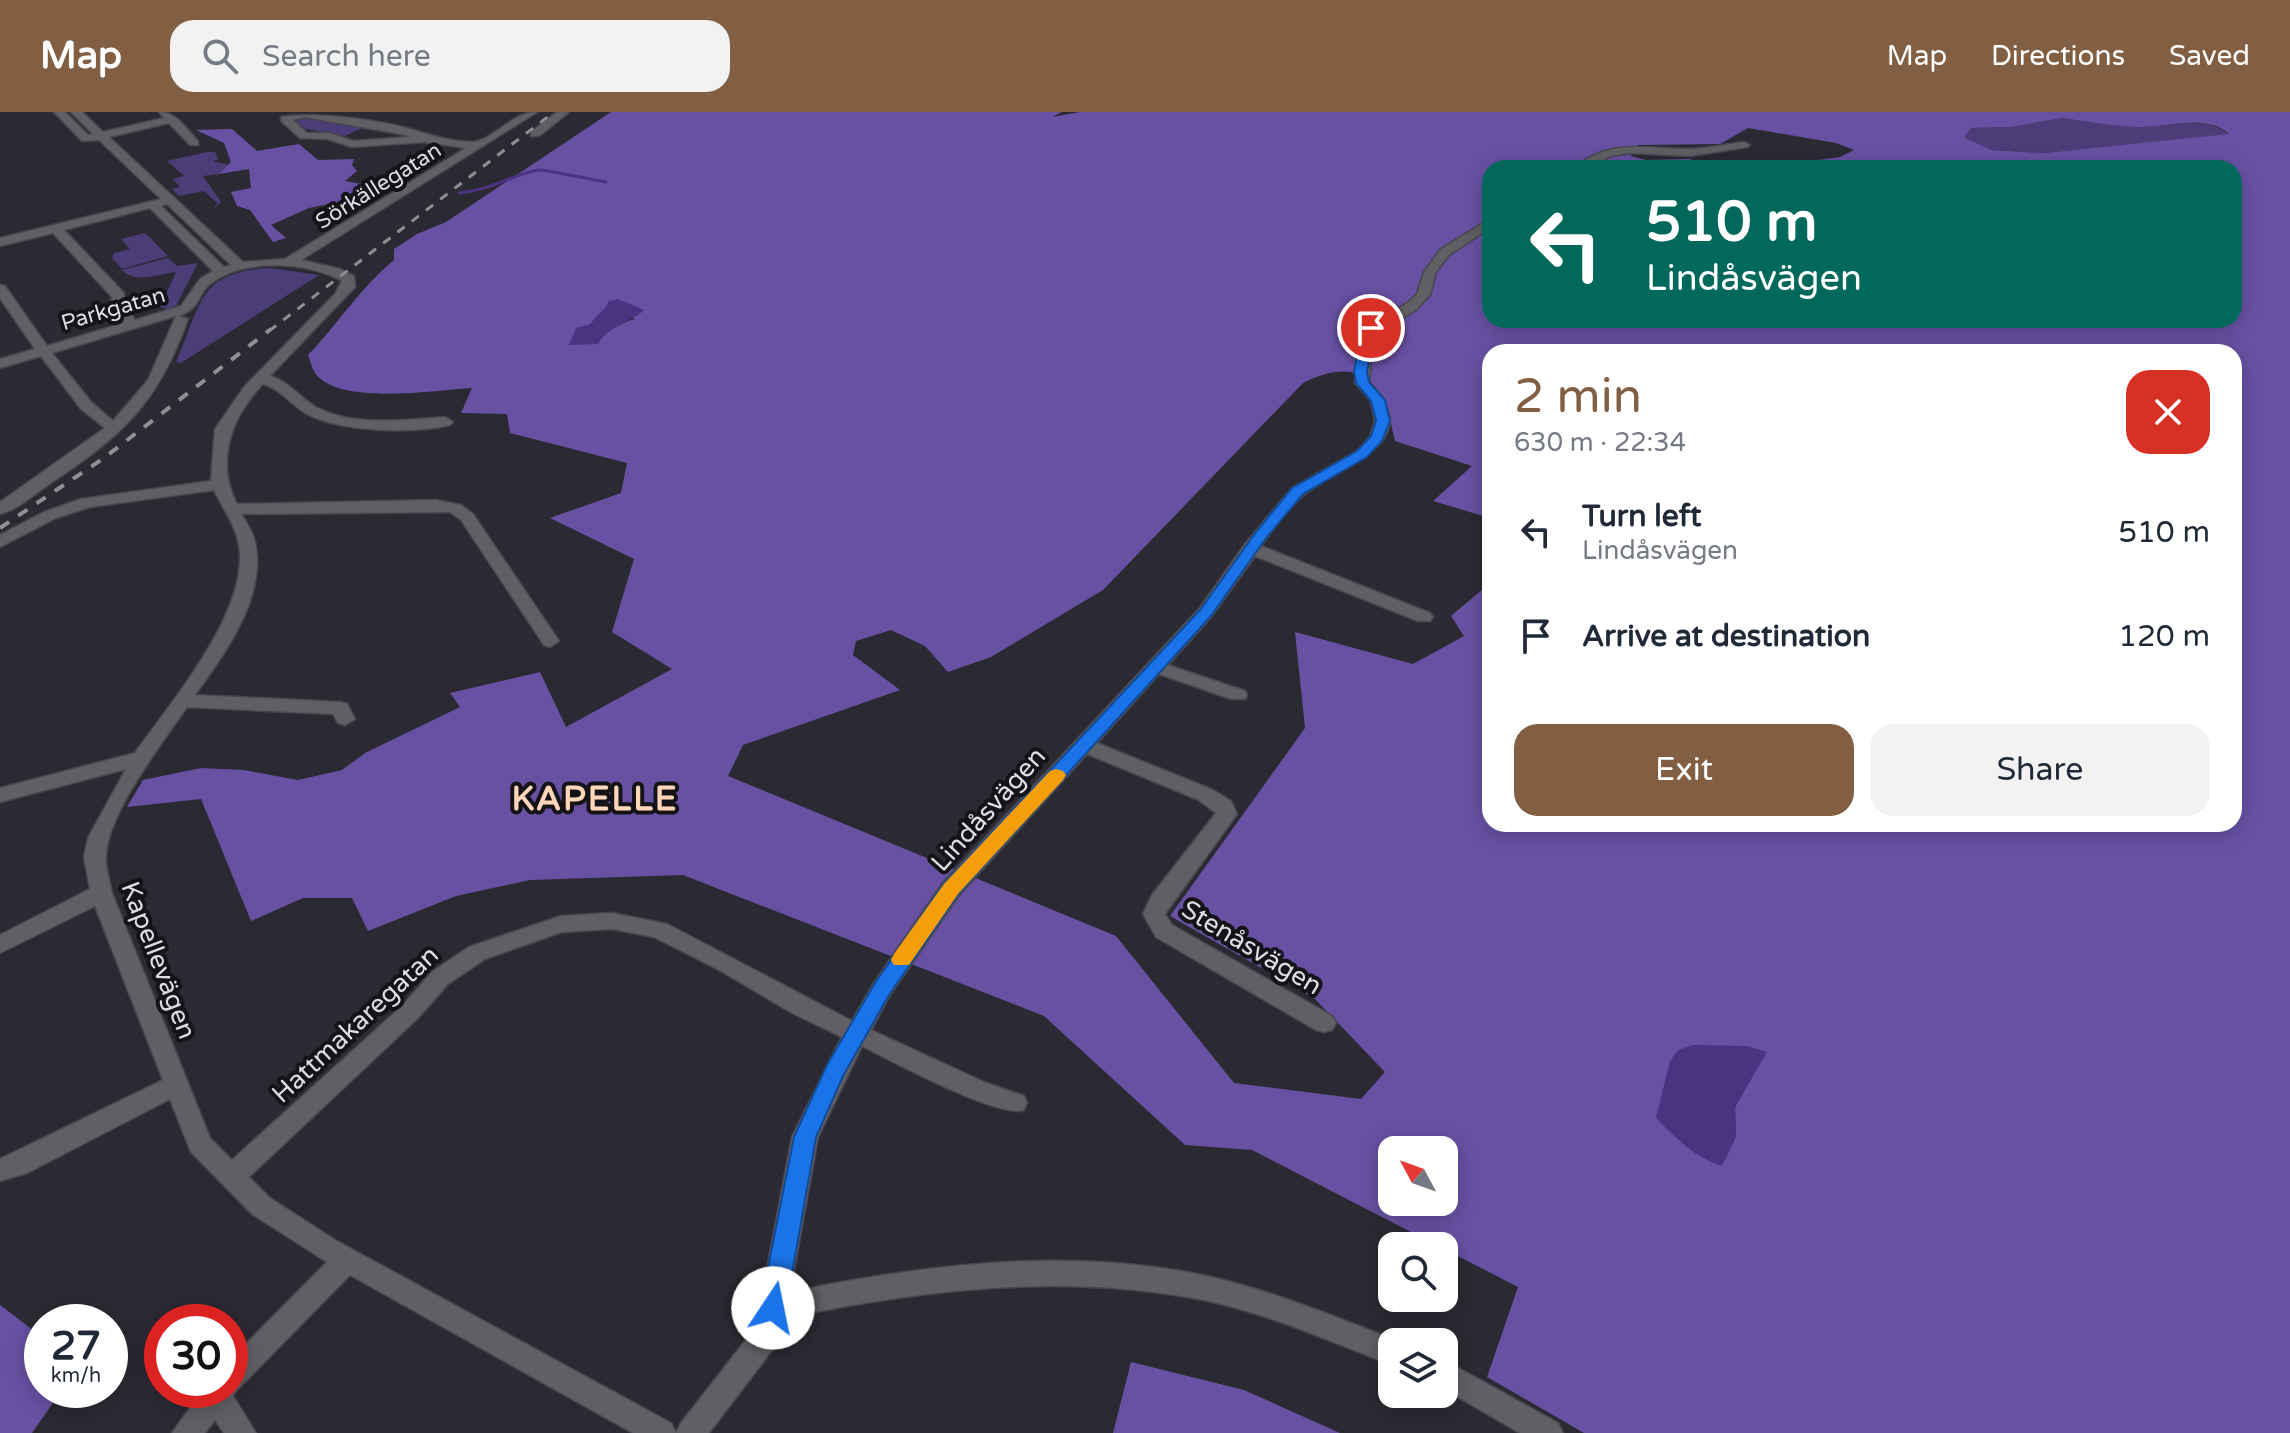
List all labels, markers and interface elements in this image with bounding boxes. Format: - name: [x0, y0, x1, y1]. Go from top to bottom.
- search box: [170, 20, 730, 92]
- text: Map: [40, 33, 122, 79]
- icon: search: [198, 34, 242, 78]
- text: Search here: [262, 38, 431, 75]
- text: Map: [1887, 39, 1947, 73]
- text: Directions: [1991, 39, 2125, 73]
- text: Saved: [2169, 39, 2250, 73]
- street label: Sörkällegatan: [311, 137, 446, 235]
- text: 510 m: [1646, 189, 1817, 256]
- icon: left: [1514, 192, 1618, 296]
- text: Lindåsvägen: [1646, 257, 1862, 300]
- street label: Parkgatan: [58, 282, 168, 336]
- pin: [1337, 294, 1405, 362]
- icon: arrive: [1349, 306, 1393, 350]
- text: 2 min: [1514, 368, 1642, 426]
- button: close: [2126, 370, 2210, 454]
- text: 630 m · 22:34: [1514, 427, 1686, 458]
- text: Turn left: [1582, 498, 1701, 535]
- icon: left: [1514, 510, 1558, 554]
- text: 510 m: [2118, 514, 2210, 551]
- text: Lindåsvägen: [1582, 535, 1738, 566]
- icon: arrive: [1514, 614, 1558, 658]
- text: Arrive at destination: [1582, 618, 1870, 655]
- text: 120 m: [2118, 618, 2210, 655]
- button: Exit: [1514, 724, 1854, 816]
- button: Share: [1870, 724, 2210, 816]
- street label: Lindåsvägen: [925, 741, 1052, 878]
- district label: KAPELLE: [512, 779, 678, 820]
- street label: Kapellevägen: [114, 877, 203, 1043]
- street label: Stenåsvägen: [1176, 893, 1327, 1001]
- street label: Hattmakaregatan: [266, 939, 445, 1109]
- north arrow: [1378, 1136, 1458, 1216]
- map controls: [1378, 1136, 1458, 1408]
- button: search: [1378, 1232, 1458, 1312]
- position arrow: [731, 1266, 815, 1350]
- speed limit sign: 30: [144, 1304, 248, 1408]
- text: 27: [51, 1322, 101, 1370]
- button: layers: [1378, 1328, 1458, 1408]
- text: km/h: [51, 1364, 101, 1388]

